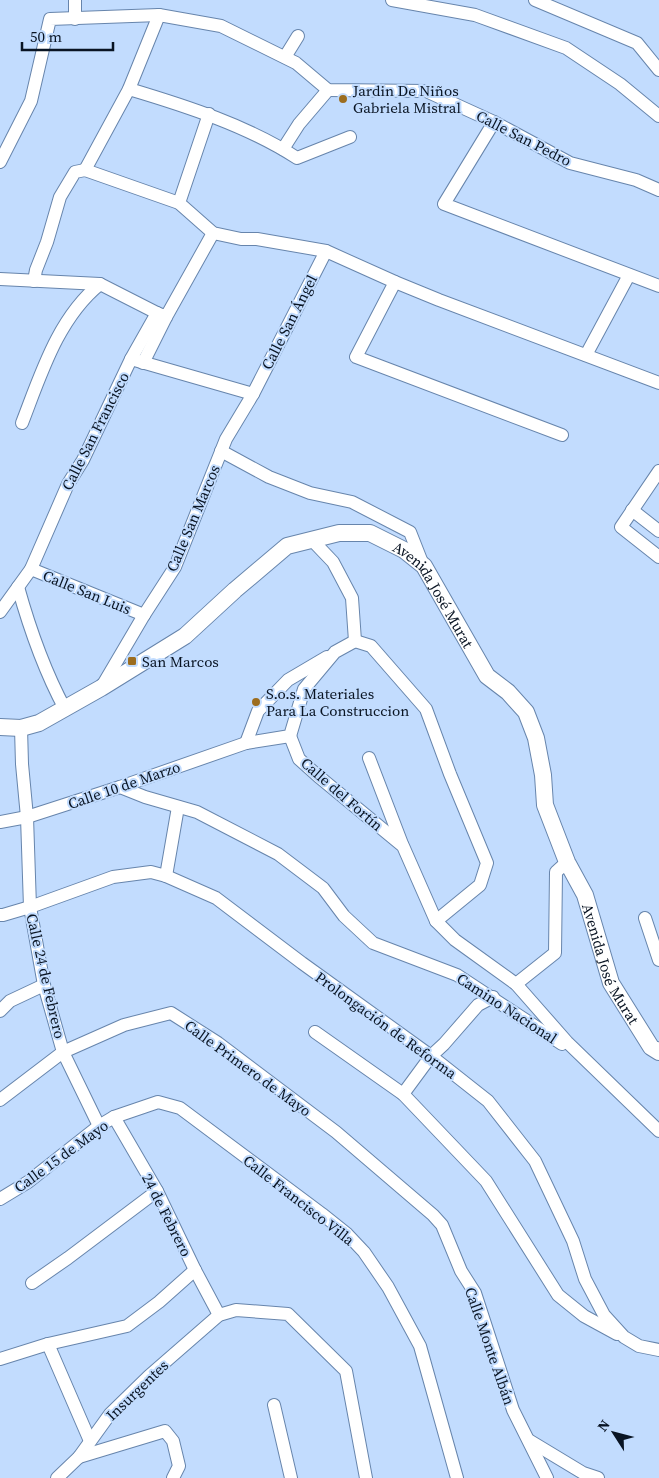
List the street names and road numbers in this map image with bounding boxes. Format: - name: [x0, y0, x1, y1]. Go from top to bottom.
- street label: Calle San Pedro: [473, 105, 575, 171]
- street label: Calle San Ángel: [256, 271, 322, 373]
- street label: Calle San Francisco: [56, 368, 134, 494]
- street label: Calle San Marcos: [161, 461, 225, 575]
- street label: Avenida José Murat: [390, 536, 479, 652]
- street label: Calle San Luis: [40, 565, 134, 619]
- street label: Calle del Fortín: [296, 752, 388, 836]
- street label: Calle 10 de Marzo: [65, 756, 183, 814]
- street label: Avenida José Murat: [578, 901, 645, 1028]
- street label: Calle 24 de Febrero: [21, 911, 71, 1041]
- street label: Prolongación de Reforma: [311, 967, 461, 1084]
- street label: Camino Nacional: [453, 968, 562, 1049]
- street label: Calle Primero de Mayo: [180, 1015, 316, 1121]
- street label: Calle 15 de Mayo: [10, 1115, 112, 1197]
- street label: Calle Francisco Villa: [239, 1150, 359, 1250]
- street label: 24 de Febrero: [137, 1170, 197, 1260]
- street label: Calle Monte Albán: [460, 1284, 520, 1408]
- street label: Insurgentes: [101, 1355, 173, 1425]

